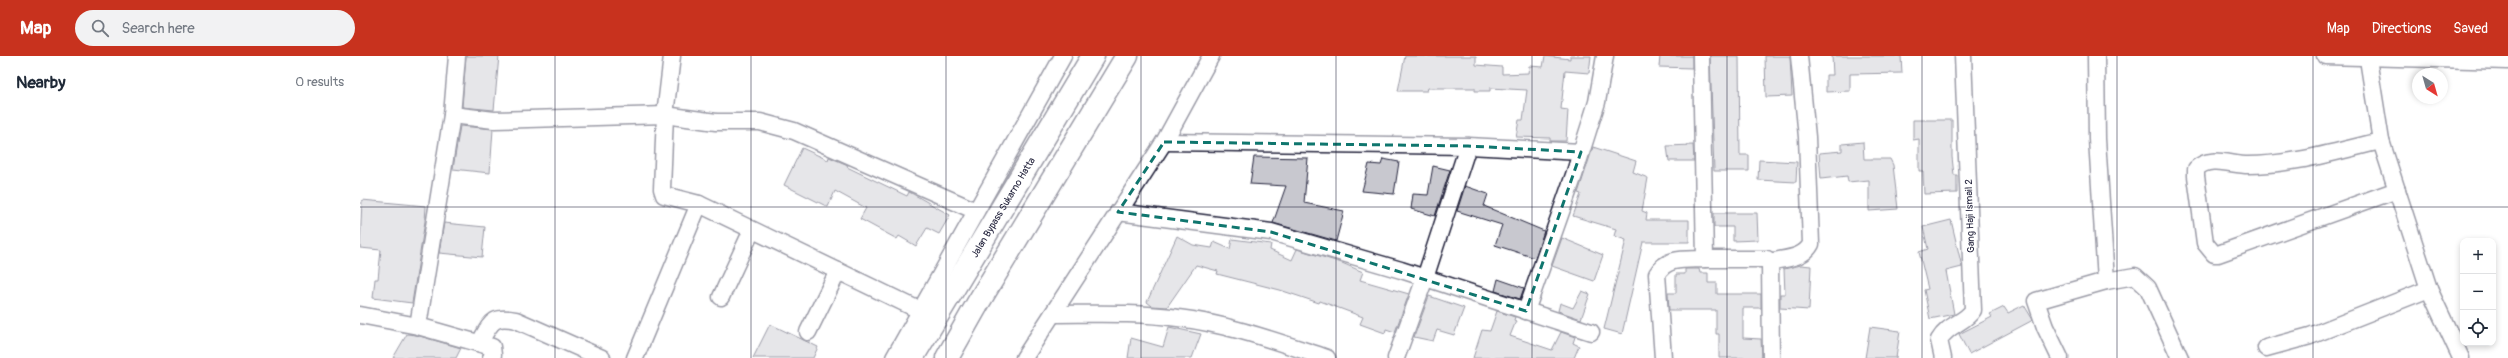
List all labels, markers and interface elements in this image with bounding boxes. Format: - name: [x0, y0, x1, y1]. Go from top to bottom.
- search box: [75, 10, 355, 46]
- text: Map: [20, 16, 51, 40]
- icon: search: [89, 17, 111, 39]
- text: Search here: [121, 19, 195, 38]
- text: Map: [2327, 20, 2350, 37]
- text: Directions: [2372, 20, 2431, 37]
- text: Saved: [2453, 20, 2488, 37]
- north arrow: [2412, 68, 2448, 104]
- text: Nearby: [16, 72, 65, 93]
- text: 0 results: [295, 74, 344, 90]
- street label: Jalan Bypass Sukarno Hatta: [969, 155, 1038, 260]
- street label: Gang Haji Ismail 2: [1963, 178, 1977, 253]
- map controls: [2460, 238, 2496, 346]
- button: +: [2460, 238, 2496, 274]
- button: −: [2460, 274, 2496, 310]
- button: locate: [2460, 310, 2496, 346]

